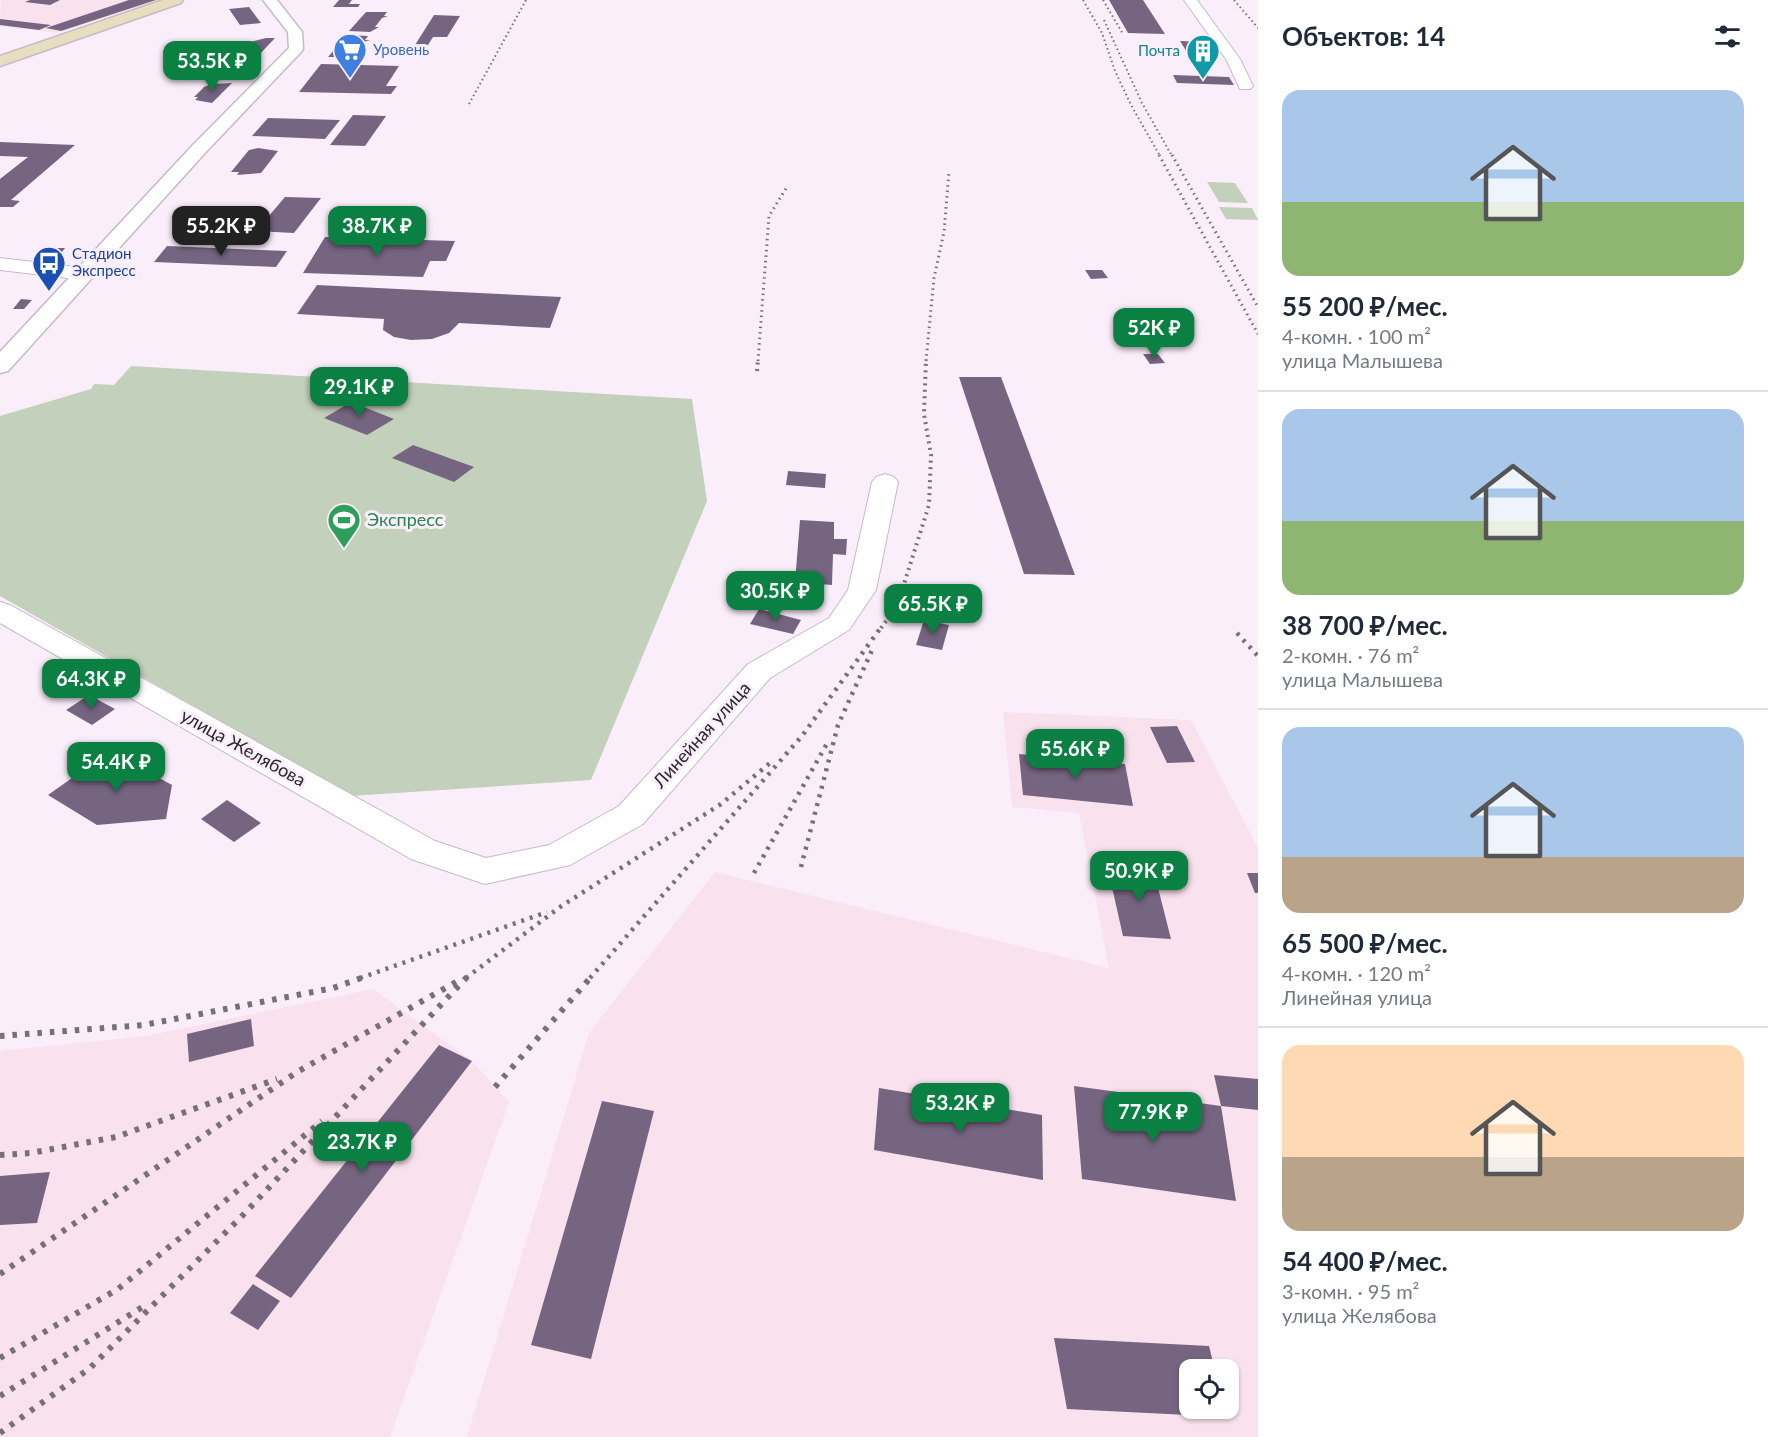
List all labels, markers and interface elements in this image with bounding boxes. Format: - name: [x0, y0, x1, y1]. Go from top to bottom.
- text: Объектов: 14: [1282, 20, 1445, 52]
- icon: filters: [1711, 20, 1744, 53]
- supermarket icon: Уровень: [332, 32, 368, 79]
- building icon: Почта: [1185, 33, 1221, 80]
- place label: Уровень: [373, 40, 429, 58]
- pin: 53.5K ₽: [157, 41, 267, 92]
- place label: Почта: [1138, 41, 1180, 59]
- text: 53.5K ₽: [177, 48, 247, 72]
- icon: home: [1459, 129, 1567, 237]
- pin: 55.2K ₽: [166, 206, 276, 257]
- pin: 38.7K ₽: [322, 206, 432, 257]
- text: 55.2K ₽: [186, 213, 256, 237]
- text: 38.7K ₽: [342, 213, 412, 237]
- place label: Стадион Экспресс: [72, 244, 136, 279]
- bus stop icon: Стадион Экспресс: [31, 245, 67, 292]
- text: 55 200 ₽/мес.: [1282, 290, 1448, 322]
- pin: 52K ₽: [1112, 308, 1196, 359]
- text: 52K ₽: [1127, 315, 1181, 339]
- text: 4-комн. · 100 m²: [1282, 324, 1431, 348]
- text: улица Малышева: [1282, 348, 1443, 372]
- pin: 29.1K ₽: [304, 367, 414, 418]
- text: 29.1K ₽: [324, 374, 394, 398]
- icon: home: [1459, 448, 1567, 556]
- sports icon: Экспресс: [326, 502, 362, 549]
- place label: Экспресс: [367, 508, 444, 530]
- pin: 30.5K ₽: [720, 571, 830, 622]
- text: 30.5K ₽: [740, 578, 810, 602]
- pin: 65.5K ₽: [878, 584, 988, 635]
- text: 65.5K ₽: [898, 591, 968, 615]
- text: 38 700 ₽/мес.: [1282, 609, 1448, 641]
- text: 2-комн. · 76 m²: [1282, 643, 1419, 667]
- pin: 64.3K ₽: [36, 659, 146, 710]
- text: 64.3K ₽: [56, 666, 126, 690]
- text: улица Малышева: [1282, 667, 1443, 691]
- street label: Линейная улица: [647, 677, 755, 793]
- street label: улица Желябова: [177, 704, 310, 791]
- pin: 55.6K ₽: [1020, 729, 1130, 780]
- text: 55.6K ₽: [1040, 736, 1110, 760]
- pin: 54.4K ₽: [61, 742, 171, 793]
- text: 54.4K ₽: [81, 749, 151, 773]
- icon: home: [1459, 766, 1567, 874]
- pin: 50.9K ₽: [1084, 851, 1194, 902]
- text: 50.9K ₽: [1104, 858, 1174, 882]
- text: 65 500 ₽/мес.: [1282, 927, 1448, 959]
- text: 4-комн. · 120 m²: [1282, 961, 1431, 985]
- text: Линейная улица: [1282, 985, 1432, 1009]
- pin: 53.2K ₽: [905, 1083, 1015, 1134]
- icon: home: [1459, 1084, 1567, 1192]
- text: 53.2K ₽: [925, 1090, 995, 1114]
- pin: 77.9K ₽: [1098, 1092, 1208, 1143]
- text: 77.9K ₽: [1118, 1099, 1188, 1123]
- pin: 23.7K ₽: [307, 1122, 417, 1173]
- text: 23.7K ₽: [327, 1129, 397, 1153]
- text: 54 400 ₽/мес.: [1282, 1245, 1448, 1277]
- text: 3-комн. · 95 m²: [1282, 1279, 1419, 1303]
- text: улица Желябова: [1282, 1303, 1437, 1327]
- map controls: [1179, 1359, 1239, 1419]
- button: locate: [1179, 1359, 1239, 1419]

